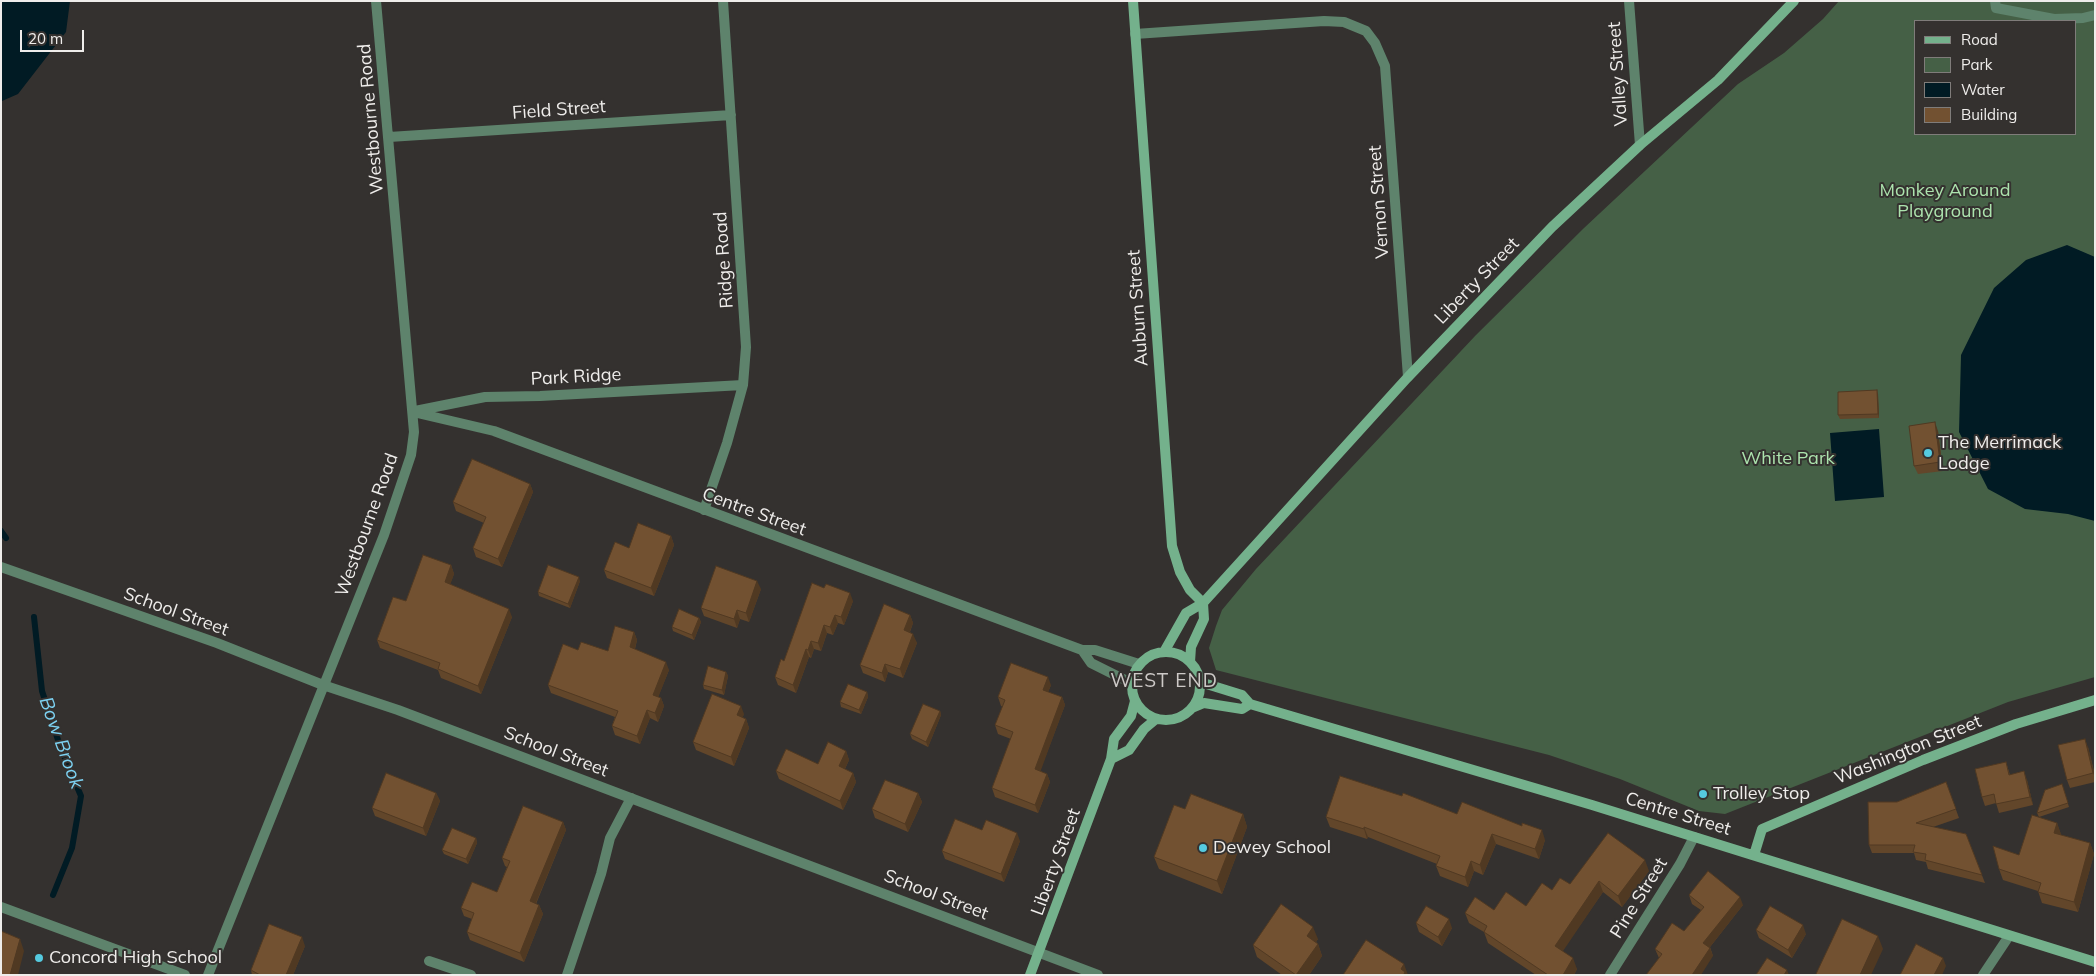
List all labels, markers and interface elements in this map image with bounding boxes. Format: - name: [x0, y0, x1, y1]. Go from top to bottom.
- scale bar: [22, 20, 86, 52]
- legend: [1914, 20, 2076, 135]
- street label: Valley Street: [1604, 21, 1632, 127]
- text: 20 m: [28, 29, 63, 48]
- text: Road: [1961, 30, 1998, 49]
- street label: Westbourne Road: [354, 43, 388, 195]
- text: Park: [1961, 55, 1993, 74]
- text: Water: [1961, 80, 2005, 99]
- street label: Field Street: [511, 96, 607, 124]
- text: Building: [1961, 105, 2017, 124]
- street label: Vernon Street: [1364, 145, 1394, 259]
- park label: Monkey Around Playground: [1880, 180, 2010, 222]
- street label: Ridge Road: [710, 211, 738, 309]
- street label: Liberty Street: [1430, 233, 1524, 329]
- street label: Auburn Street: [1123, 249, 1153, 367]
- street label: Park Ridge: [530, 364, 622, 390]
- place label: The Merrimack Lodge: [1938, 432, 2061, 474]
- marker: The Merrimack Lodge: [1922, 447, 1934, 459]
- park label: White Park: [1741, 448, 1835, 470]
- street label: Westbourne Road: [331, 450, 403, 600]
- street label: Centre Street: [699, 483, 809, 541]
- street label: School Street: [121, 583, 231, 641]
- district label: WEST END: [1109, 670, 1219, 692]
- water label: Bow Brook: [34, 694, 88, 792]
- street label: Washington Street: [1831, 711, 1985, 789]
- street label: School Street: [501, 722, 611, 782]
- place label: Trolley Stop: [1713, 783, 1810, 805]
- street label: Centre Street: [1623, 788, 1733, 840]
- marker: Trolley Stop: [1697, 788, 1709, 800]
- street label: Liberty Street: [1027, 806, 1085, 918]
- place label: Dewey School: [1213, 837, 1331, 859]
- marker: Dewey School: [1197, 842, 1209, 854]
- street label: Pine Street: [1606, 854, 1672, 942]
- street label: School Street: [881, 865, 991, 925]
- place label: Concord High School: [49, 947, 222, 969]
- marker: Concord High School: [33, 952, 45, 964]

